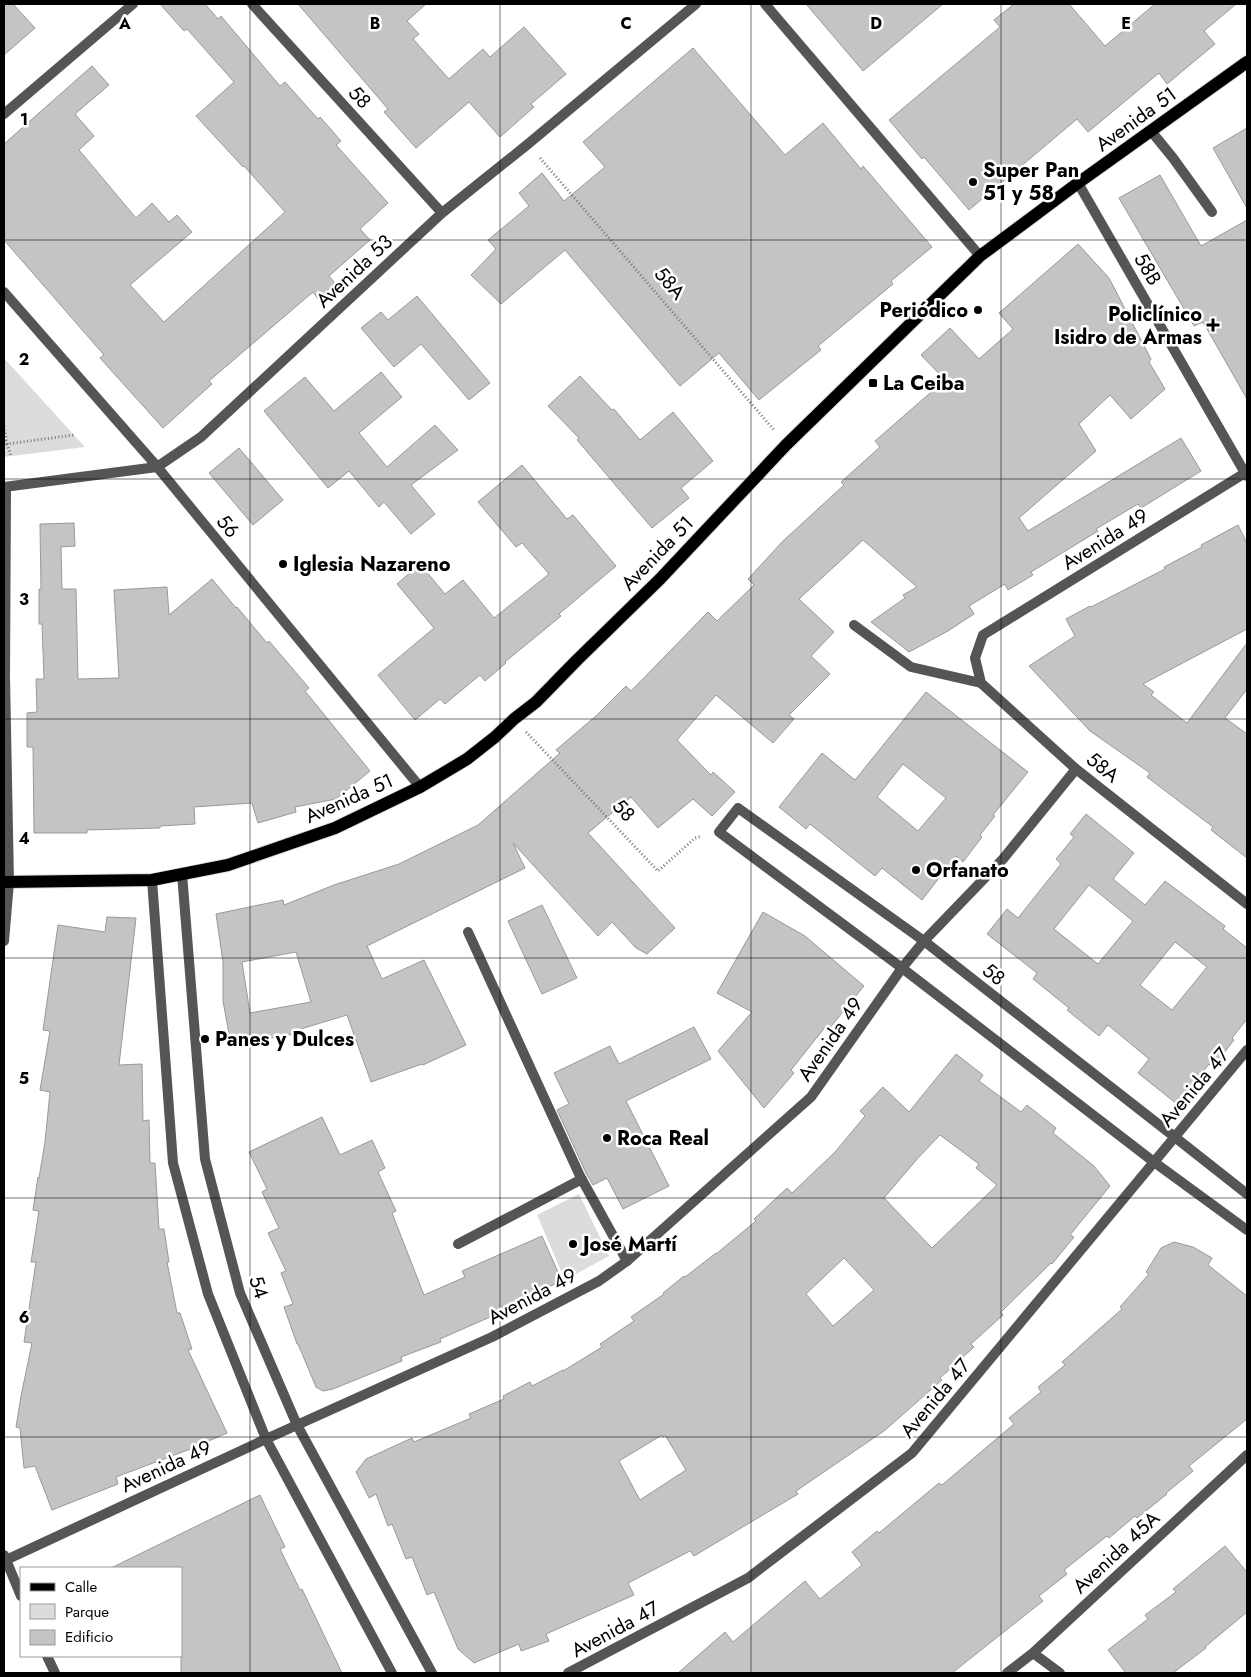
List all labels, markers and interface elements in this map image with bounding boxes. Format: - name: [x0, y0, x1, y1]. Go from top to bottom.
- text: A: [118, 12, 131, 35]
- text: B: [370, 12, 380, 35]
- text: C: [620, 12, 632, 35]
- text: D: [870, 12, 882, 35]
- text: E: [1121, 12, 1131, 35]
- street label: 58: [341, 79, 378, 115]
- street label: Avenida 51: [1090, 80, 1183, 159]
- text: 1: [20, 108, 28, 131]
- place label: Super Pan 51 y 58: [983, 156, 1079, 208]
- marker: Super Pan 51 y 58: [967, 176, 979, 188]
- street label: Avenida 53: [309, 228, 399, 315]
- street label: 58B: [1127, 248, 1168, 291]
- street label: 58A: [647, 261, 693, 307]
- place label: Periódico: [880, 296, 968, 325]
- place label: Policlínico Isidro de Armas: [1054, 300, 1202, 352]
- marker: Periódico: [972, 304, 984, 316]
- marker: Policlínico Isidro de Armas: [1206, 318, 1220, 332]
- text: 2: [19, 348, 29, 371]
- place label: La Ceiba: [883, 369, 964, 398]
- marker: La Ceiba: [867, 377, 879, 389]
- street label: Avenida 49: [1056, 501, 1154, 577]
- street label: 56: [209, 508, 246, 544]
- street label: Avenida 51: [614, 509, 700, 597]
- place label: Iglesia Nazareno: [293, 550, 451, 579]
- marker: Iglesia Nazareno: [277, 558, 289, 570]
- text: 3: [19, 588, 29, 611]
- street label: 58A: [1080, 745, 1126, 790]
- street label: Avenida 51: [300, 766, 398, 831]
- street label: 58: [605, 792, 642, 828]
- text: 4: [18, 827, 30, 850]
- place label: Orfanato: [926, 856, 1009, 885]
- marker: Orfanato: [910, 864, 922, 876]
- street label: 58: [976, 956, 1011, 993]
- street label: Avenida 49: [791, 991, 870, 1087]
- place label: Panes y Dulces: [215, 1025, 354, 1054]
- marker: Panes y Dulces: [199, 1033, 211, 1045]
- street label: Avenida 47: [1152, 1041, 1237, 1133]
- text: 5: [19, 1067, 29, 1090]
- place label: Roca Real: [617, 1124, 709, 1153]
- marker: Roca Real: [601, 1132, 613, 1144]
- place label: José Martí: [579, 1230, 678, 1259]
- marker: José Martí: [567, 1238, 579, 1250]
- street label: Avenida 49: [483, 1261, 582, 1332]
- street label: 54: [241, 1272, 276, 1303]
- text: 6: [19, 1306, 29, 1329]
- street label: Avenida 47: [893, 1352, 978, 1444]
- street label: Avenida 49: [116, 1433, 216, 1500]
- street label: Avenida 45A: [1066, 1504, 1167, 1600]
- legend: [20, 1567, 182, 1657]
- text: Calle: [65, 1576, 97, 1598]
- street label: Avenida 47: [566, 1594, 665, 1665]
- text: Parque: [65, 1601, 109, 1623]
- text: Edificio: [65, 1626, 113, 1648]

